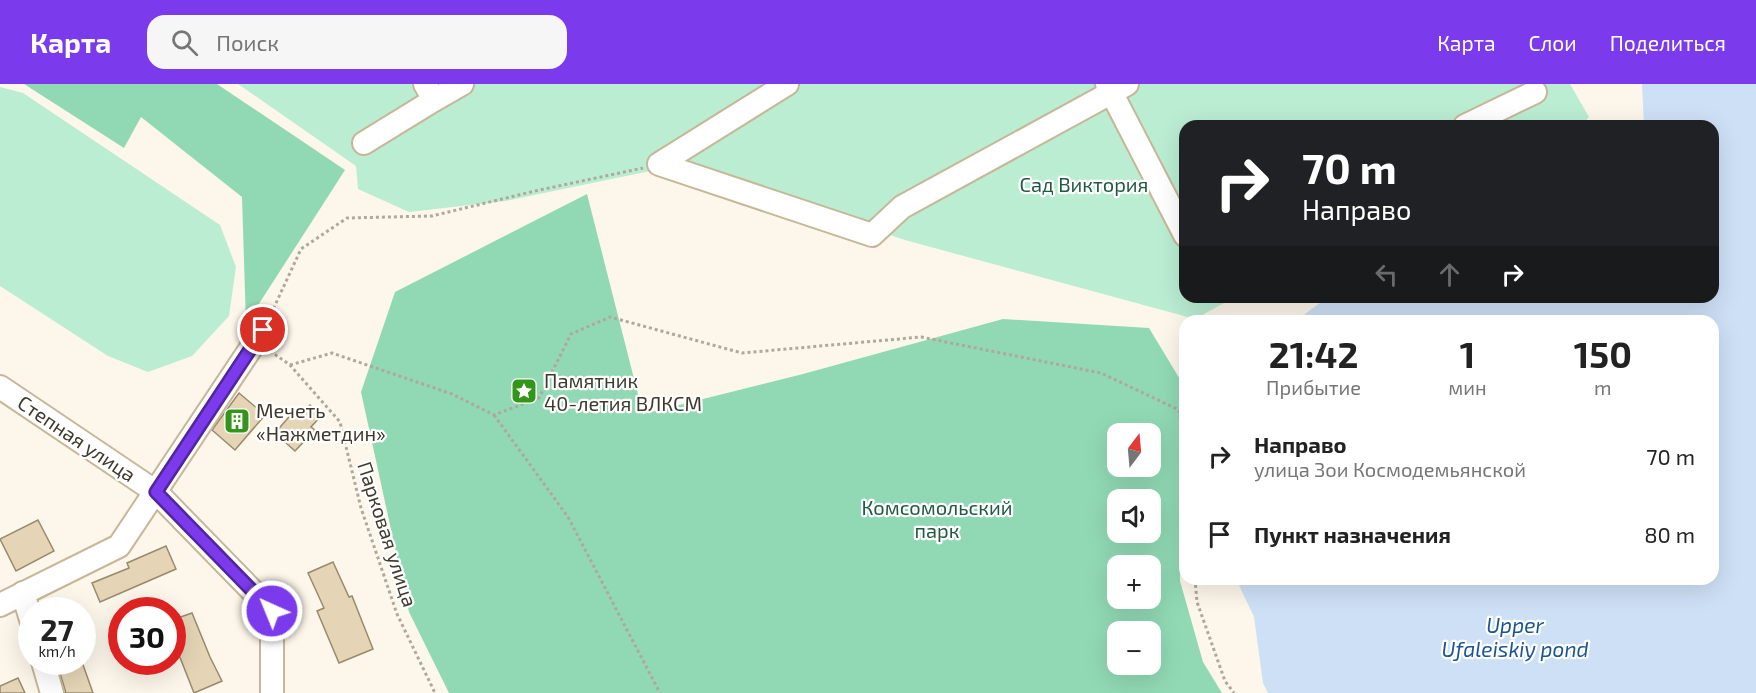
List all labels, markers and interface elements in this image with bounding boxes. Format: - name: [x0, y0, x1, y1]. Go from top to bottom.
- search box: [147, 15, 567, 69]
- text: Карта: [30, 25, 111, 59]
- icon: search: [168, 26, 201, 59]
- text: Поиск: [216, 29, 279, 55]
- text: Карта: [1437, 30, 1496, 55]
- text: Слои: [1529, 30, 1577, 55]
- text: Поделиться: [1610, 30, 1726, 55]
- text: 70 m: [1302, 142, 1397, 192]
- icon: right: [1203, 144, 1281, 222]
- park label: Сад Виктория: [1020, 172, 1148, 196]
- text: Направо: [1302, 193, 1411, 225]
- icon: left: [1370, 258, 1403, 291]
- icon: ahead: [1433, 258, 1466, 291]
- icon: right: [1496, 258, 1529, 291]
- pin: [237, 304, 288, 355]
- icon: arrive: [246, 313, 279, 346]
- text: 21:42: [1269, 332, 1358, 375]
- text: 1: [1460, 332, 1475, 375]
- text: 150: [1574, 332, 1632, 375]
- place label: Памятник 40-летия ВЛКСМ: [544, 368, 702, 415]
- text: Прибытие: [1266, 375, 1361, 399]
- text: мин: [1448, 375, 1487, 399]
- text: m: [1594, 375, 1612, 399]
- place icon: Памятник 40-летия ВЛКСМ: [509, 376, 539, 406]
- street label: Степная улица: [13, 390, 141, 487]
- place label: Мечеть «Нажметдин»: [256, 398, 386, 445]
- building icon: Мечеть «Нажметдин»: [222, 406, 252, 436]
- north arrow: [1107, 423, 1161, 477]
- map controls: [1107, 423, 1161, 675]
- text: Направо: [1254, 431, 1347, 457]
- icon: right: [1203, 440, 1236, 473]
- text: 70 m: [1646, 443, 1695, 469]
- text: улица Зои Космодемьянской: [1254, 457, 1526, 481]
- street label: Парковая улица: [352, 458, 423, 610]
- button: sound: [1107, 489, 1161, 543]
- park label: Комсомольский парк: [861, 495, 1013, 542]
- icon: arrive: [1203, 518, 1236, 551]
- text: Пункт назначения: [1254, 521, 1451, 547]
- text: 80 m: [1644, 521, 1695, 547]
- button: +: [1107, 555, 1161, 609]
- position arrow: [240, 579, 304, 643]
- speed limit sign: 30: [108, 597, 186, 675]
- text: 27: [40, 611, 74, 647]
- water label: Upper Ufaleiskiy pond: [1441, 612, 1589, 662]
- button: −: [1107, 621, 1161, 675]
- text: km/h: [38, 642, 76, 660]

